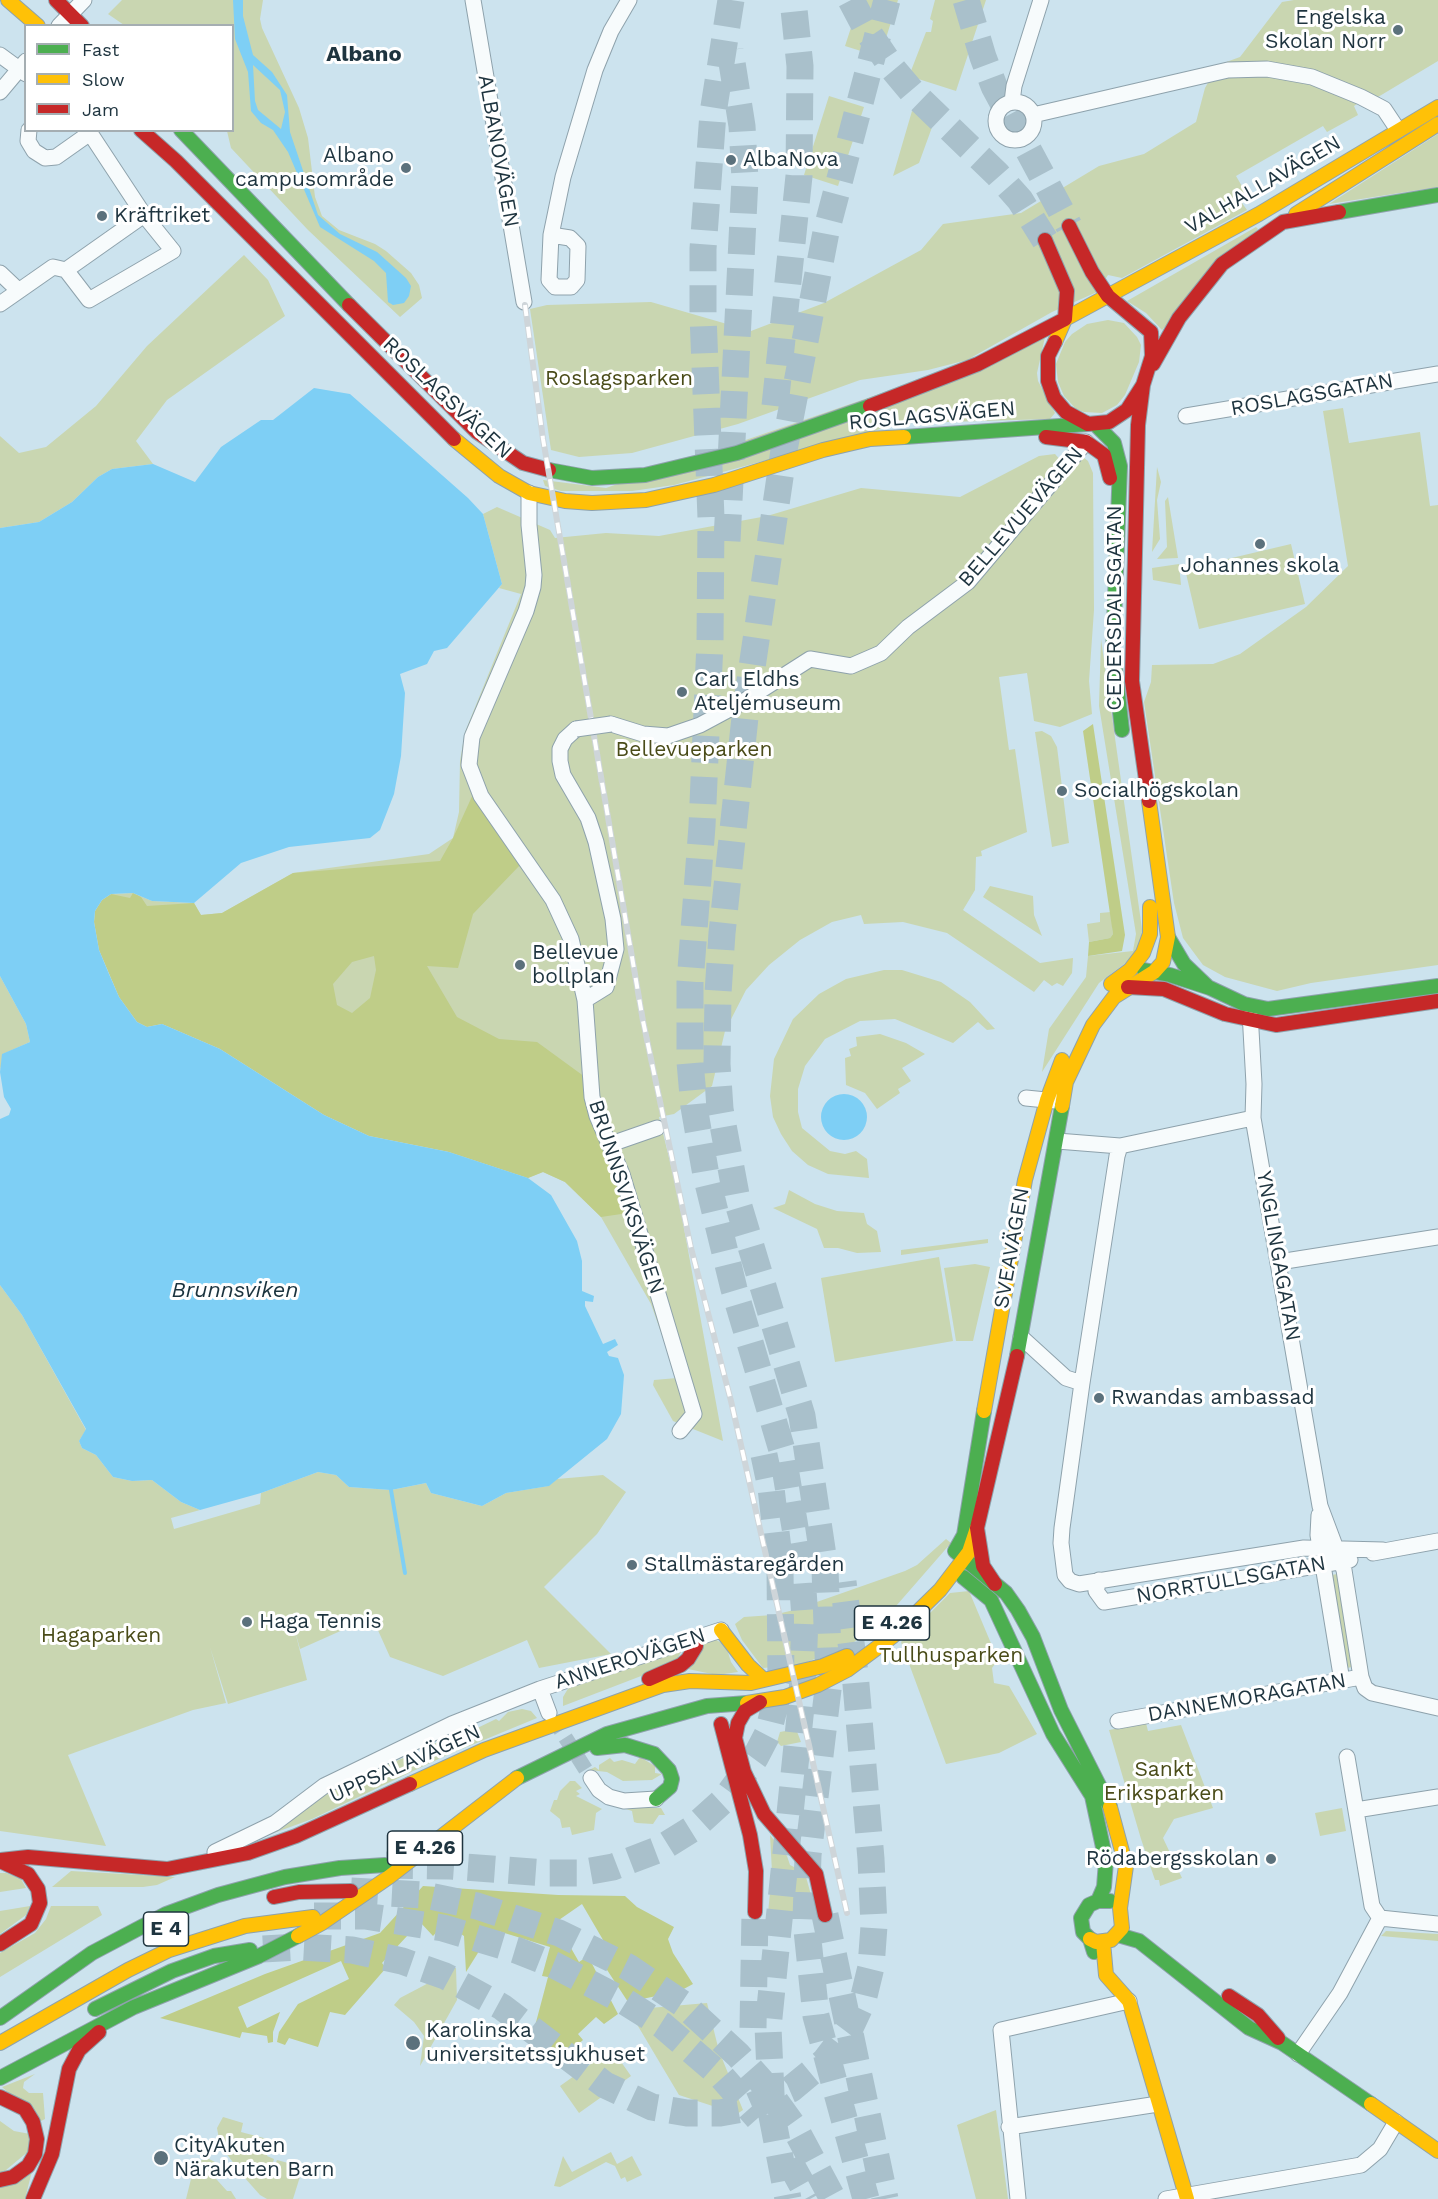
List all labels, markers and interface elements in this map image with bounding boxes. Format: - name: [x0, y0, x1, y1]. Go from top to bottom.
- place label: Engelska Skolan Norr: [1265, 5, 1386, 55]
- marker: Engelska Skolan Norr: [1391, 23, 1405, 37]
- legend: [24, 24, 234, 132]
- text: Fast: [82, 39, 119, 60]
- district label: Albano: [326, 42, 402, 68]
- text: Slow: [82, 69, 125, 90]
- street label: ALBANOVÄGEN: [472, 73, 524, 229]
- text: Jam: [82, 99, 119, 120]
- street label: VALHALLAVÄGEN: [1181, 130, 1345, 240]
- place label: Albano campusområde: [235, 143, 394, 193]
- place label: AlbaNova: [743, 147, 839, 173]
- marker: AlbaNova: [724, 153, 738, 167]
- marker: Albano campusområde: [399, 161, 413, 175]
- place label: Kräftriket: [114, 203, 210, 229]
- marker: Kräftriket: [95, 209, 109, 223]
- street label: ROSLAGSVÄGEN: [377, 332, 517, 464]
- park label: Roslagsparken: [545, 366, 693, 392]
- street label: ROSLAGSGATAN: [1229, 368, 1395, 422]
- street label: ROSLAGSVÄGEN: [848, 396, 1016, 436]
- street label: BELLEVUEVÄGEN: [953, 442, 1089, 592]
- street label: CEDERSDALSGATAN: [1102, 505, 1128, 711]
- marker: Johannes skola: [1253, 537, 1267, 551]
- place label: Johannes skola: [1180, 553, 1340, 579]
- place label: Carl Eldhs Ateljémuseum: [694, 667, 841, 717]
- marker: Carl Eldhs Ateljémuseum: [675, 685, 689, 699]
- park label: Bellevueparken: [616, 737, 772, 763]
- place label: Socialhögskolan: [1074, 778, 1239, 804]
- marker: Socialhögskolan: [1055, 784, 1069, 798]
- place label: Bellevue bollplan: [532, 940, 618, 990]
- marker: Bellevue bollplan: [513, 958, 527, 972]
- street label: BRUNNSVIKSVÄGEN: [583, 1097, 669, 1297]
- street label: YNGLINGAGATAN: [1251, 1169, 1305, 1343]
- street label: SVEAVÄGEN: [989, 1185, 1035, 1311]
- water label: Brunnsviken: [172, 1278, 298, 1304]
- place label: Rwandas ambassad: [1111, 1385, 1315, 1411]
- marker: Rwandas ambassad: [1092, 1391, 1106, 1405]
- street label: NORRTULLSGATAN: [1134, 1551, 1328, 1609]
- place label: Stallmästaregården: [644, 1552, 845, 1578]
- marker: Stallmästaregården: [625, 1558, 639, 1572]
- road number: E 4.26: [854, 1606, 930, 1640]
- place label: Haga Tennis: [259, 1609, 382, 1635]
- marker: Haga Tennis: [240, 1615, 254, 1629]
- park label: Hagaparken: [41, 1623, 161, 1649]
- street label: ANNEROVÄGEN: [551, 1623, 709, 1695]
- park label: Tullhusparken: [879, 1643, 1023, 1669]
- street label: DANNEMORAGATAN: [1146, 1668, 1348, 1728]
- street label: UPPSALAVÄGEN: [326, 1719, 484, 1809]
- park label: Sankt Eriksparken: [1104, 1757, 1224, 1807]
- road number: E 4.26: [388, 1831, 462, 1865]
- place label: Rödabergsskolan: [1086, 1846, 1259, 1872]
- marker: Rödabergsskolan: [1264, 1852, 1278, 1866]
- road number: E 4: [144, 1912, 188, 1946]
- place label: Karolinska universitetssjukhuset: [426, 2018, 645, 2068]
- marker: Karolinska universitetssjukhuset: [404, 2034, 422, 2052]
- place label: CityAkuten Närakuten Barn: [174, 2133, 334, 2183]
- marker: CityAkuten Närakuten Barn: [152, 2149, 170, 2167]

